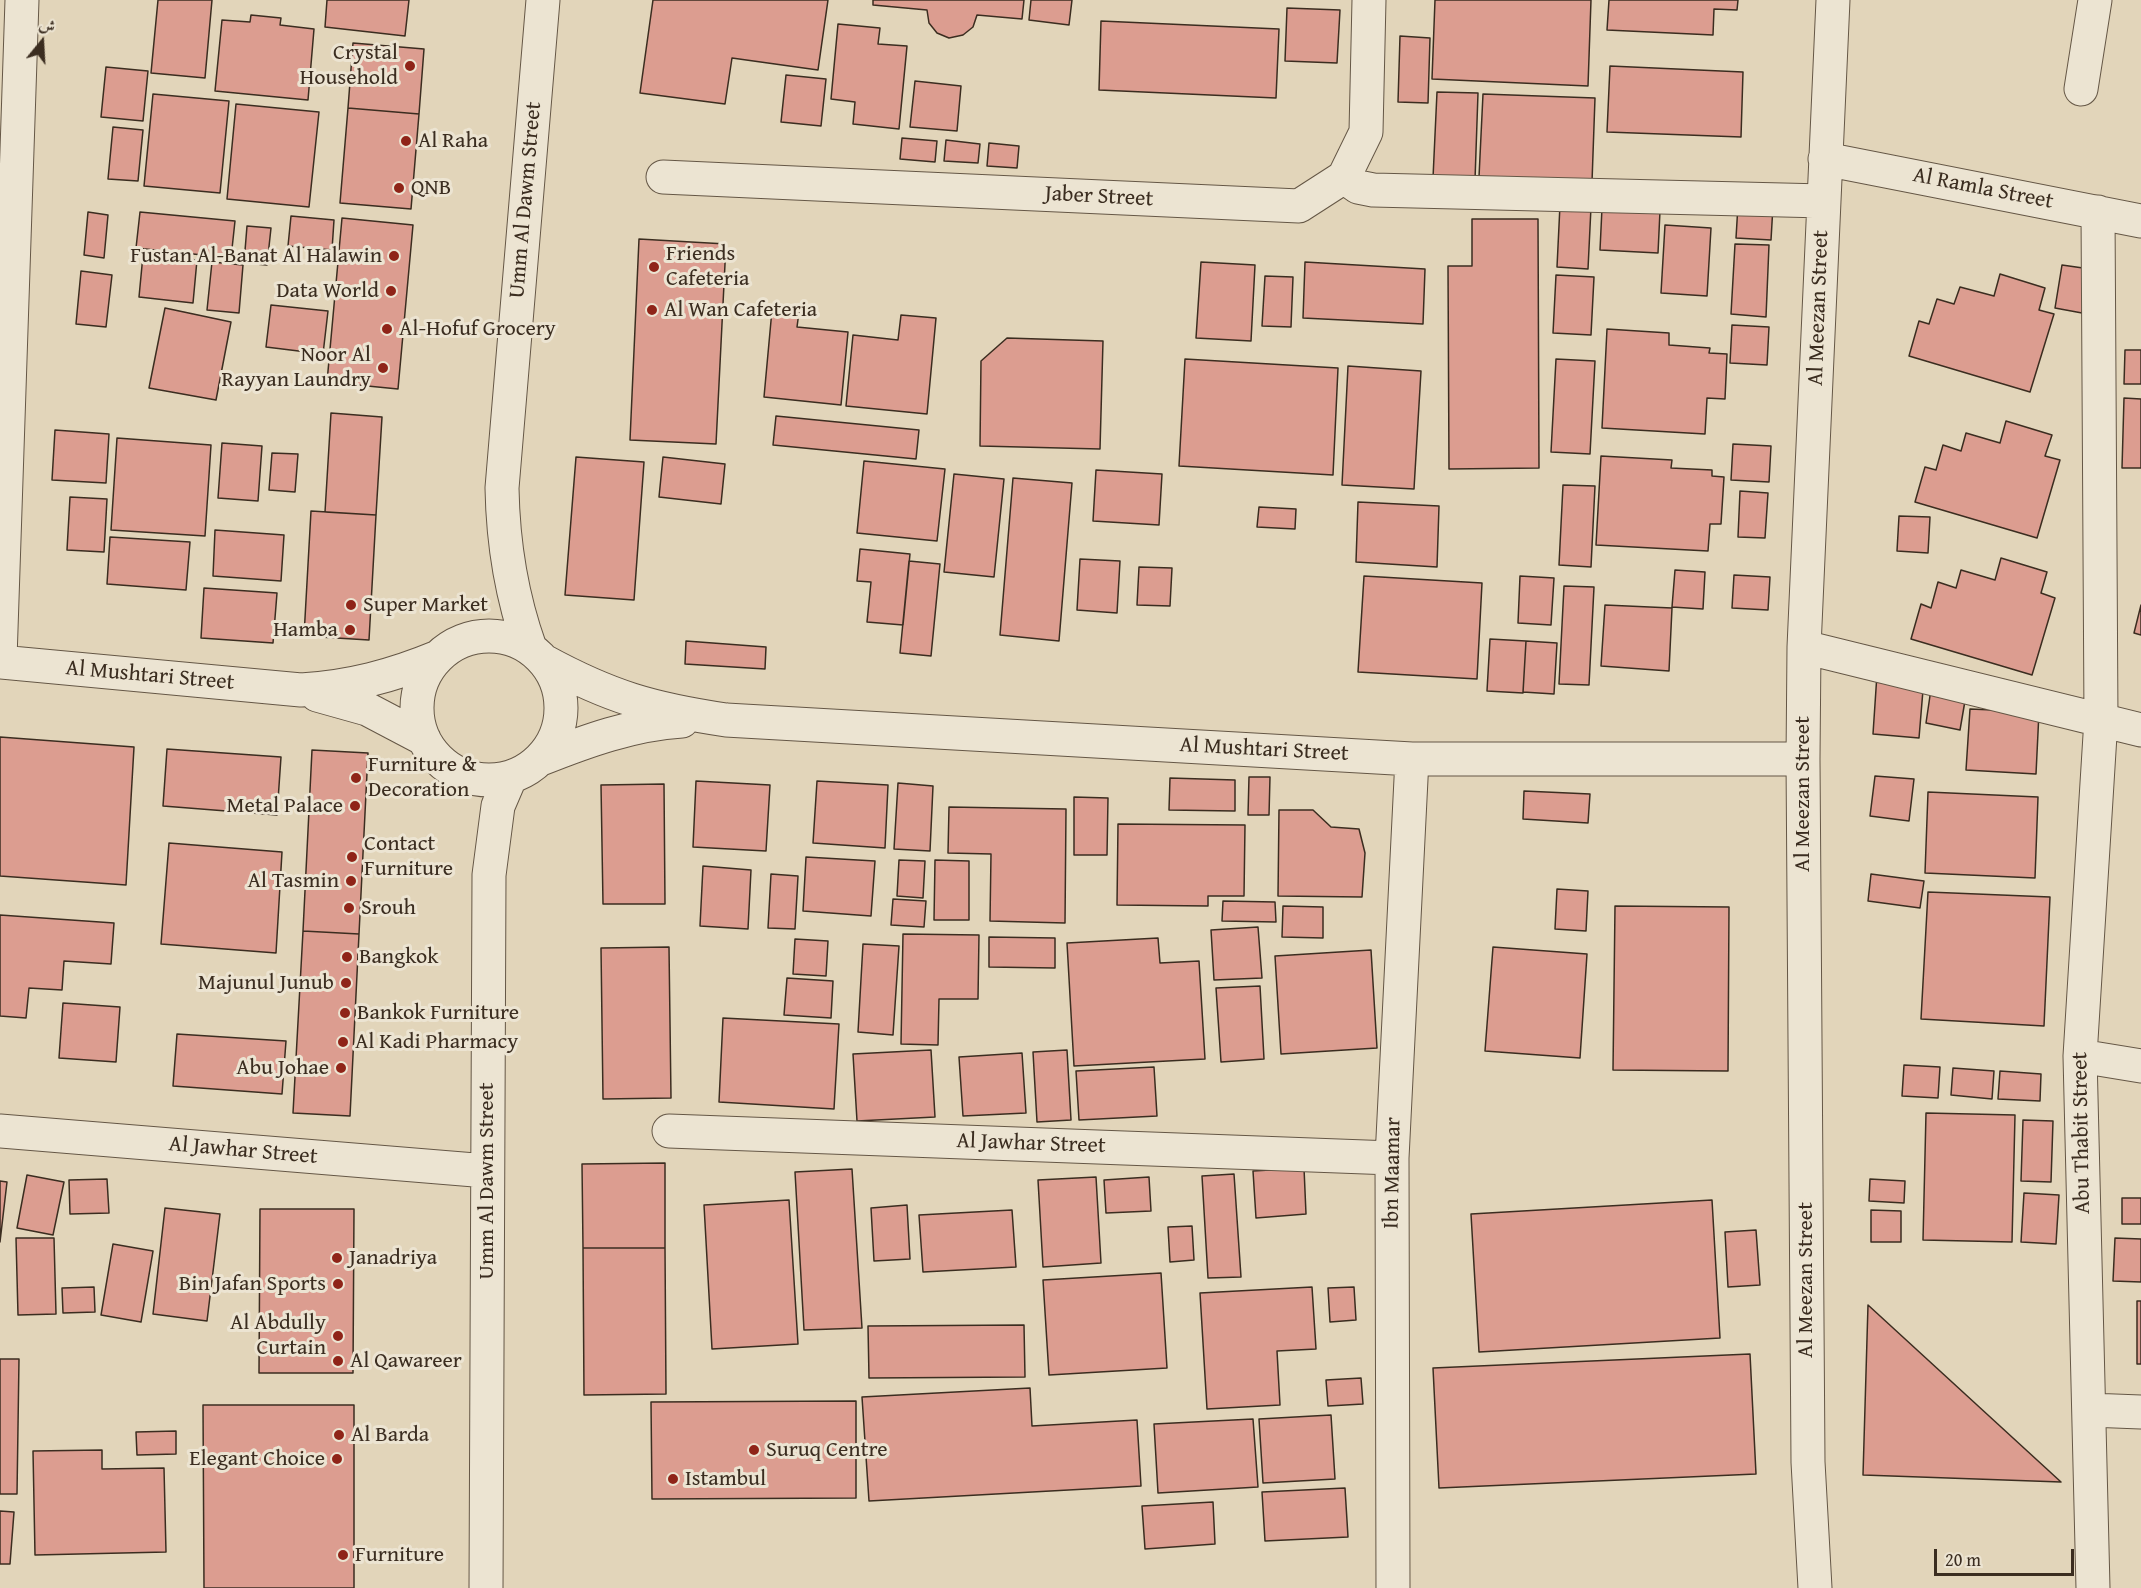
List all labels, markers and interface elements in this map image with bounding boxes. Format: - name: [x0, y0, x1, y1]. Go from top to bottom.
- text: ش: [36, 11, 59, 39]
- north arrow: [12, 12, 72, 72]
- place label: Crystal Household: [300, 40, 398, 92]
- marker: Crystal Household: [403, 59, 417, 73]
- street label: Umm Al Dawm Street: [504, 101, 548, 299]
- place label: Al Raha: [418, 128, 488, 154]
- marker: Al Raha: [399, 134, 413, 148]
- street label: Al Ramla Street: [1911, 162, 2055, 216]
- place label: QNB: [411, 175, 451, 201]
- marker: QNB: [392, 181, 406, 195]
- street label: Jaber Street: [1044, 181, 1154, 213]
- street label: Al Meezan Street: [1803, 230, 1835, 386]
- place label: Friends Cafeteria: [666, 241, 749, 292]
- place label: Fustan Al-Banat Al Halawin: [130, 243, 382, 269]
- marker: Fustan Al-Banat Al Halawin: [387, 249, 401, 263]
- marker: Friends Cafeteria: [647, 260, 661, 274]
- place label: Data World: [276, 278, 379, 304]
- marker: Data World: [384, 284, 398, 298]
- place label: Al Wan Cafeteria: [664, 297, 817, 323]
- marker: Al Wan Cafeteria: [645, 303, 659, 317]
- place label: Al-Hofuf Grocery: [399, 316, 556, 342]
- marker: Al-Hofuf Grocery: [380, 322, 394, 336]
- place label: Noor Al Rayyan Laundry: [222, 342, 371, 394]
- marker: Noor Al Rayyan Laundry: [376, 361, 390, 375]
- place label: Super Market: [363, 592, 488, 618]
- marker: Super Market: [344, 598, 358, 612]
- place label: Hamba: [273, 617, 338, 643]
- marker: Hamba: [343, 623, 357, 637]
- street label: Al Mushtari Street: [65, 655, 235, 697]
- street label: Al Meezan Street: [1790, 716, 1816, 872]
- street label: Al Mushtari Street: [1179, 732, 1349, 768]
- place label: Furniture & Decoration: [368, 752, 477, 804]
- marker: Furniture & Decoration: [349, 771, 363, 785]
- place label: Metal Palace: [227, 793, 343, 819]
- marker: Metal Palace: [348, 799, 362, 813]
- place label: Contact Furniture: [364, 831, 453, 882]
- marker: Contact Furniture: [345, 850, 359, 864]
- place label: Al Tasmin: [248, 868, 339, 894]
- marker: Al Tasmin: [344, 874, 358, 888]
- place label: Srouh: [361, 895, 416, 921]
- marker: Srouh: [342, 901, 356, 915]
- place label: Bangkok: [359, 944, 438, 970]
- marker: Bangkok: [340, 950, 354, 964]
- place label: Majunul Junub: [198, 970, 334, 996]
- marker: Majunul Junub: [339, 976, 353, 990]
- place label: Bankok Furniture: [357, 1000, 519, 1026]
- marker: Bankok Furniture: [338, 1006, 352, 1020]
- place label: Al Kadi Pharmacy: [355, 1029, 518, 1055]
- marker: Al Kadi Pharmacy: [336, 1035, 350, 1049]
- street label: Abu Thabit Street: [2067, 1052, 2097, 1214]
- place label: Abu Johae: [236, 1055, 329, 1081]
- marker: Abu Johae: [334, 1061, 348, 1075]
- street label: Umm Al Dawm Street: [474, 1082, 500, 1280]
- street label: Ibn Maamar: [1379, 1117, 1407, 1229]
- street label: Al Jawhar Street: [956, 1128, 1106, 1160]
- street label: Al Jawhar Street: [167, 1131, 319, 1171]
- street label: Al Meezan Street: [1793, 1202, 1819, 1358]
- place label: Janadriya: [349, 1245, 437, 1271]
- marker: Janadriya: [330, 1251, 344, 1265]
- place label: Bin Jafan Sports: [179, 1271, 326, 1297]
- marker: Bin Jafan Sports: [331, 1277, 345, 1291]
- place label: Al Abdully Curtain: [230, 1310, 326, 1362]
- marker: Al Abdully Curtain: [331, 1329, 345, 1343]
- place label: Al Qawareer: [350, 1348, 462, 1374]
- marker: Al Qawareer: [331, 1354, 345, 1368]
- place label: Al Barda: [351, 1422, 429, 1448]
- marker: Al Barda: [332, 1428, 346, 1442]
- place label: Suruq Centre: [766, 1437, 887, 1463]
- marker: Suruq Centre: [747, 1443, 761, 1457]
- place label: Elegant Choice: [189, 1446, 325, 1472]
- marker: Elegant Choice: [330, 1452, 344, 1466]
- place label: Istambul: [685, 1466, 766, 1492]
- marker: Istambul: [666, 1472, 680, 1486]
- scale bar: [1937, 1537, 2076, 1575]
- place label: Furniture: [355, 1542, 444, 1568]
- text: 20 m: [1945, 1546, 1981, 1573]
- marker: Furniture: [336, 1548, 350, 1562]

